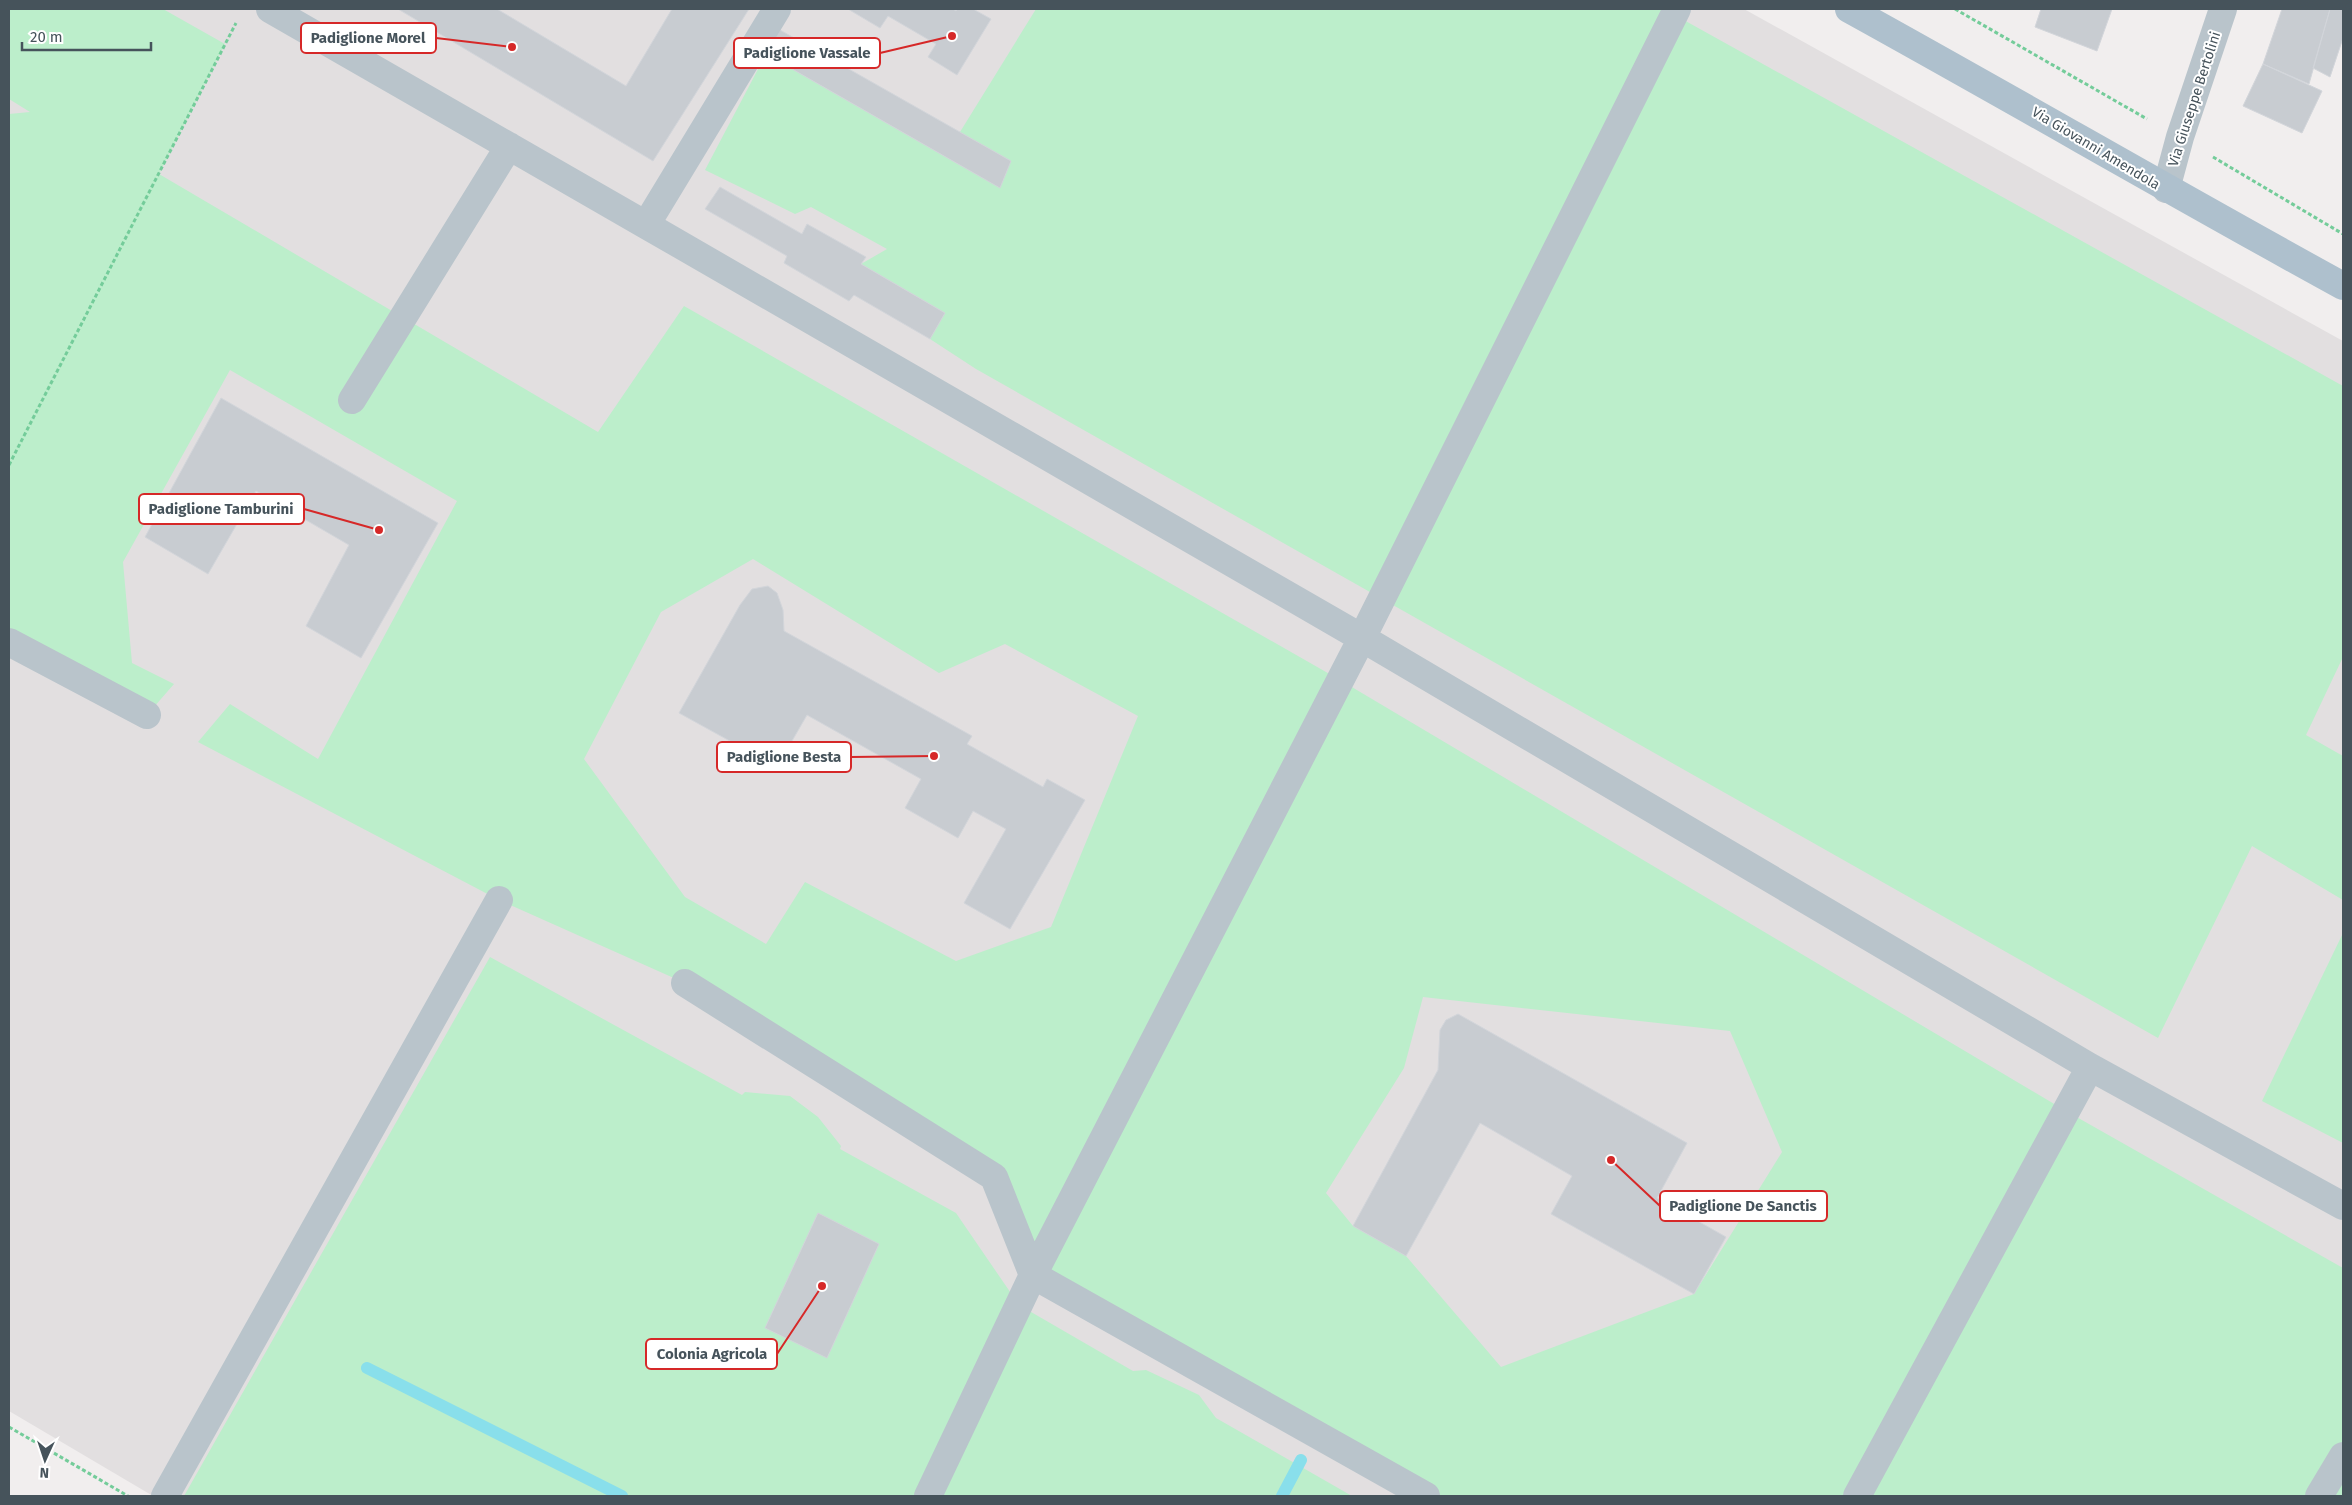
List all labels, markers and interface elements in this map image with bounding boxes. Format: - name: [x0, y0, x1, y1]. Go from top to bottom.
- scale bar: [22, 20, 151, 52]
- callout: Padiglione Morel: [301, 23, 436, 53]
- text: 20 m: [30, 28, 63, 46]
- text: Padiglione Morel: [311, 29, 426, 47]
- street label: Via Giuseppe Bertolini: [2165, 30, 2224, 169]
- callout: Padiglione Vassale: [734, 38, 880, 68]
- text: Padiglione Vassale: [744, 44, 870, 62]
- street label: Via Giovanni Amendola: [2029, 103, 2163, 193]
- callout: Padiglione Tamburini: [139, 494, 304, 524]
- text: Padiglione Tamburini: [149, 500, 293, 518]
- callout: Padiglione Besta: [717, 742, 851, 772]
- text: Padiglione Besta: [727, 748, 841, 766]
- callout: Padiglione De Sanctis: [1660, 1191, 1827, 1221]
- text: Padiglione De Sanctis: [1669, 1197, 1817, 1215]
- callout: Colonia Agricola: [646, 1339, 777, 1369]
- text: Colonia Agricola: [657, 1345, 767, 1363]
- north arrow: [20, 1435, 70, 1485]
- text: N: [39, 1464, 49, 1481]

